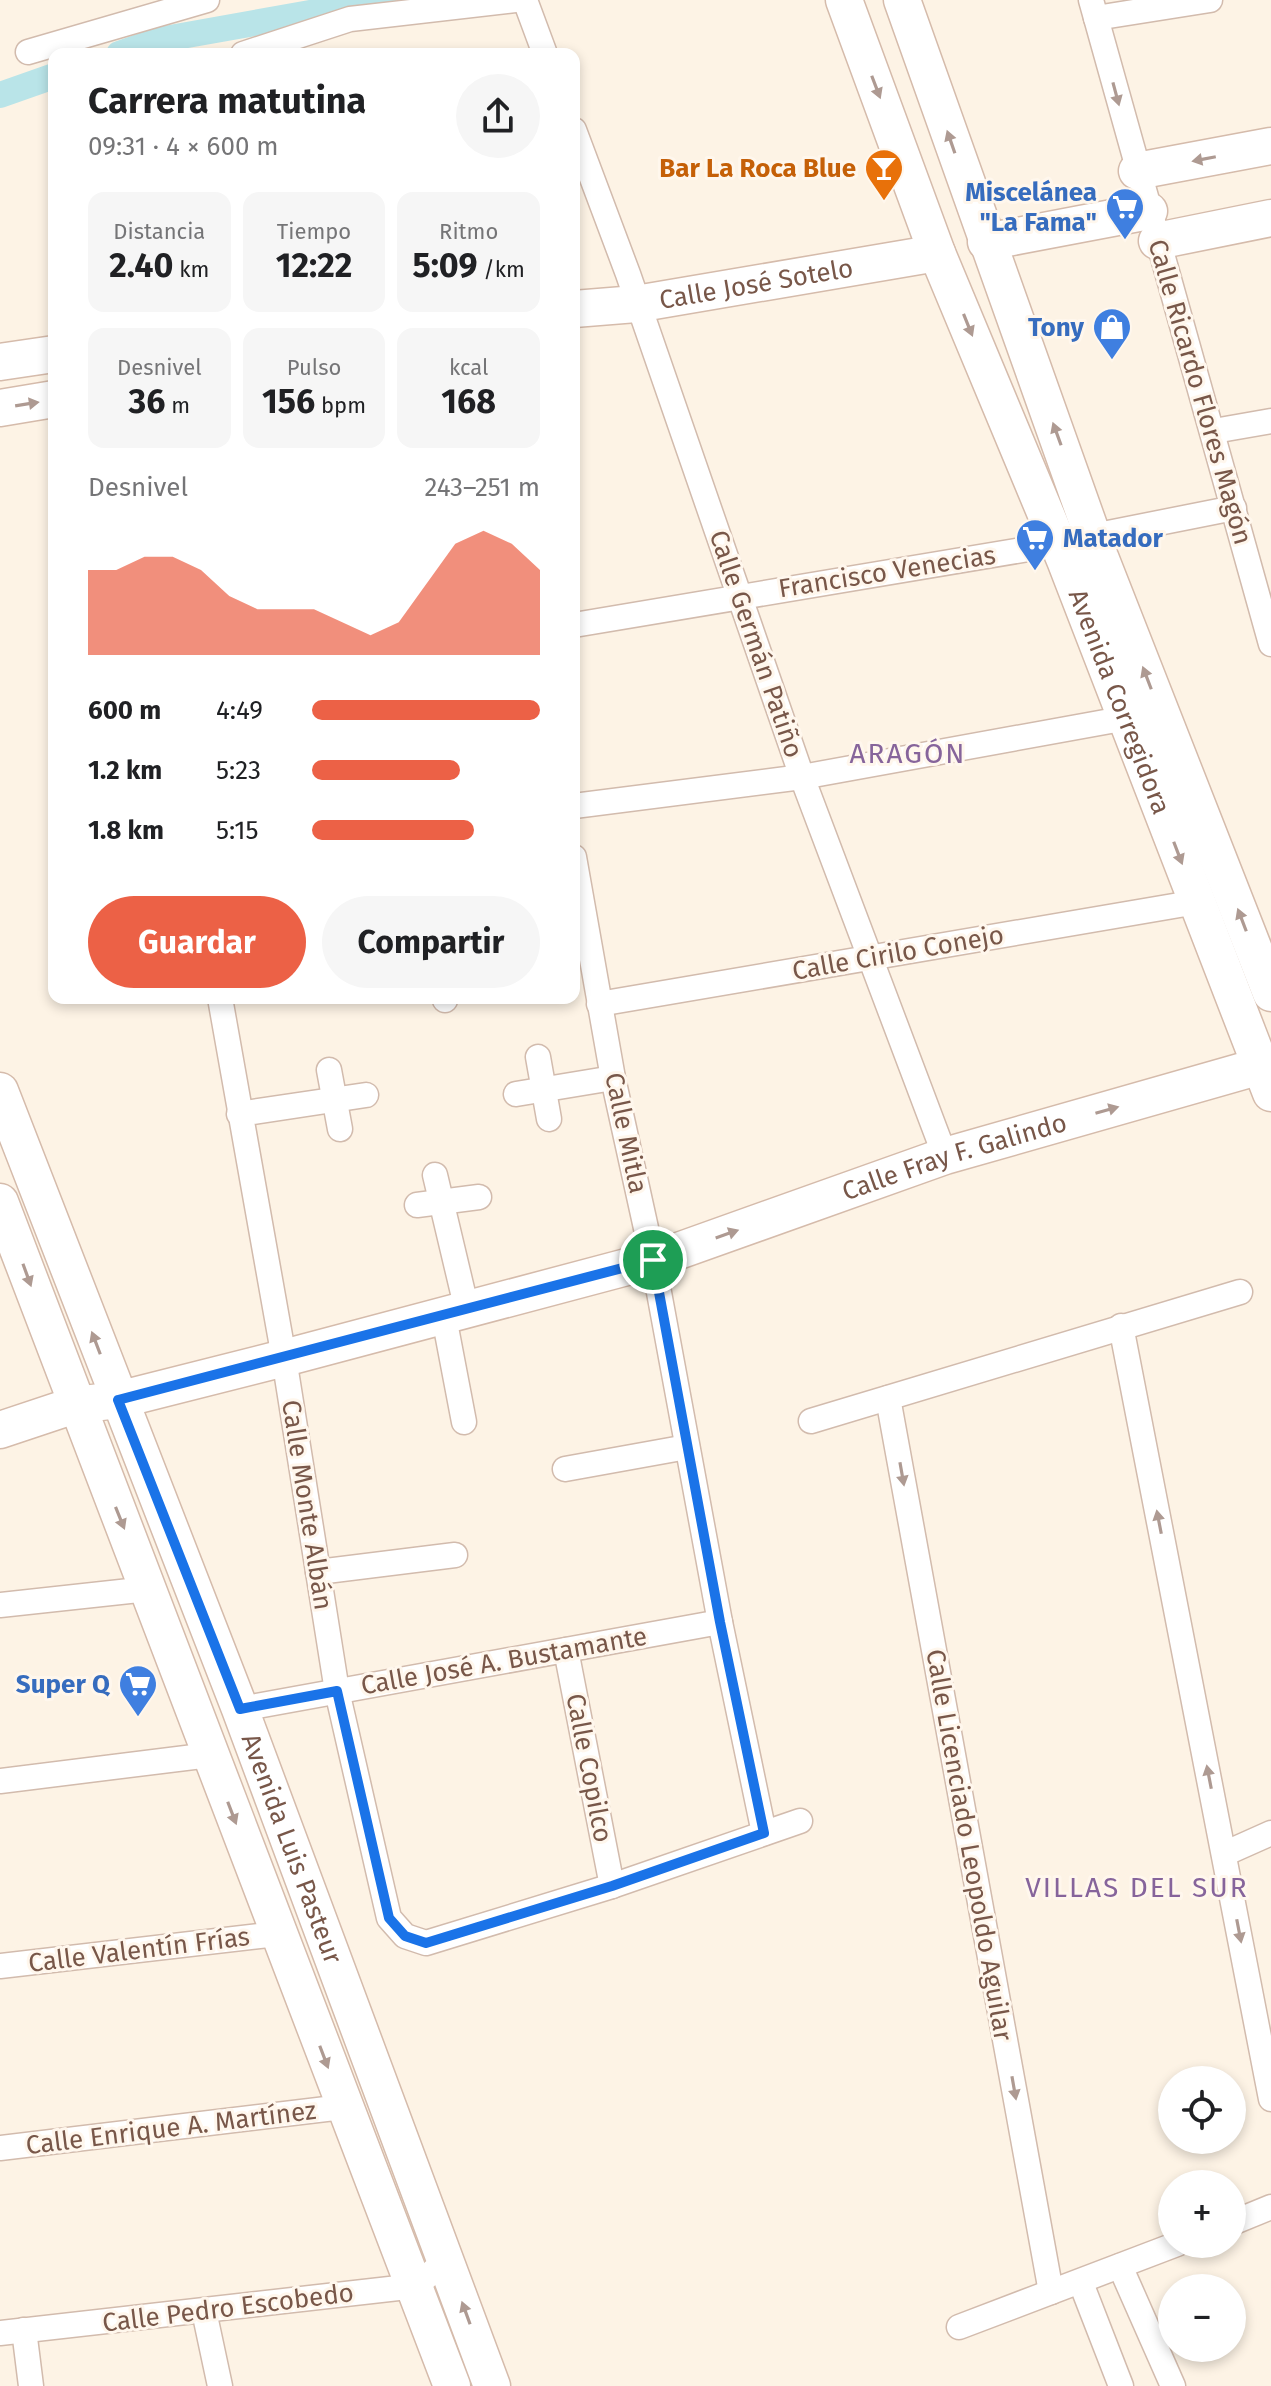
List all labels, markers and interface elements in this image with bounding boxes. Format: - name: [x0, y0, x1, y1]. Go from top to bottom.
- button: share: [456, 74, 540, 158]
- one-way arrow: [870, 76, 883, 100]
- text: Carrera matutina: [88, 79, 366, 123]
- one-way arrow: [1111, 81, 1123, 106]
- one-way arrow: [945, 130, 957, 154]
- text: 09:31 · 4 × 600 m: [88, 131, 279, 162]
- bar icon: Bar La Roca Blue: [863, 147, 905, 202]
- place label: Bar La Roca Blue: [659, 153, 856, 184]
- one-way arrow: [1191, 153, 1216, 165]
- place label: Miscelánea "La Fama": [965, 177, 1097, 238]
- supermarket icon: Miscelánea "La Fama": [1104, 186, 1146, 241]
- text: Distancia: [113, 218, 205, 245]
- text: Tiempo: [277, 218, 351, 245]
- text: Ritmo: [439, 218, 498, 245]
- street label: Calle Ricardo Flores Magón: [1142, 236, 1258, 548]
- text: 2.40: [109, 245, 173, 286]
- text: 12:22: [276, 245, 352, 286]
- text: 5:09: [412, 245, 477, 286]
- street label: Calle José Sotelo: [657, 252, 855, 315]
- text: km: [173, 256, 209, 283]
- text: /km: [477, 256, 525, 283]
- shop icon: Tony: [1091, 306, 1133, 361]
- place label: Tony: [1028, 312, 1085, 343]
- one-way arrow: [962, 313, 975, 337]
- text: Desnivel: [117, 354, 202, 381]
- text: Pulso: [287, 354, 341, 381]
- text: kcal: [449, 354, 488, 381]
- text: 36: [129, 381, 165, 422]
- text: 156: [262, 381, 315, 422]
- text: 168: [441, 381, 496, 422]
- text: m: [165, 392, 190, 419]
- text: bpm: [315, 392, 366, 419]
- one-way arrow: [15, 397, 40, 409]
- one-way arrow: [1050, 422, 1063, 446]
- text: Desnivel: [88, 472, 188, 503]
- text: 243–251 m: [425, 472, 540, 503]
- supermarket icon: Matador: [1014, 517, 1056, 572]
- place label: Matador: [1063, 523, 1163, 554]
- street label: Calle Germán Patiño: [703, 526, 809, 762]
- street label: Francisco Venecias: [776, 540, 998, 604]
- street label: Avenida Corregidora: [1062, 585, 1177, 819]
- one-way arrow: [1141, 666, 1154, 690]
- text: 600 m: [88, 695, 161, 726]
- text: 4:49: [216, 695, 263, 726]
- district label: ARAGÓN: [850, 737, 966, 770]
- text: 1.2 km: [88, 755, 162, 786]
- text: 5:23: [216, 755, 261, 786]
- text: 1.8 km: [88, 815, 164, 846]
- text: 5:15: [216, 815, 259, 846]
- one-way arrow: [1172, 841, 1185, 865]
- button: Guardar: [88, 896, 306, 988]
- button: Compartir: [322, 896, 540, 988]
- one-way arrow: [1236, 908, 1249, 932]
- street label: Calle Cirilo Conejo: [790, 919, 1006, 987]
- street label: Calle Mitla: [598, 1070, 654, 1196]
- one-way arrow: [1094, 1103, 1119, 1115]
- street label: Calle Fray F. Galindo: [838, 1107, 1070, 1207]
- pin: [619, 1226, 687, 1294]
- one-way arrow: [715, 1228, 739, 1240]
- icon: arrive: [631, 1238, 675, 1282]
- one-way arrow: [21, 1263, 34, 1287]
- one-way arrow: [89, 1331, 102, 1355]
- street label: Calle Monte Albán: [275, 1398, 339, 1612]
- one-way arrow: [896, 1462, 909, 1487]
- one-way arrow: [114, 1506, 127, 1530]
- one-way arrow: [1153, 1509, 1165, 1534]
- street label: Calle José A. Bustamante: [358, 1621, 650, 1701]
- street label: Calle Licenciado Leopoldo Aguilar: [919, 1647, 1019, 2043]
- supermarket icon: Super Q: [117, 1663, 159, 1718]
- place label: Super Q: [16, 1669, 111, 1700]
- street label: Calle Copilco: [559, 1691, 619, 1845]
- street label: Avenida Luis Pasteur: [235, 1729, 349, 1968]
- one-way arrow: [1202, 1765, 1215, 1790]
- one-way arrow: [226, 1802, 239, 1826]
- district label: VILLAS DEL SUR: [1025, 1871, 1249, 1904]
- one-way arrow: [1233, 1918, 1245, 1943]
- street label: Calle Valentín Frías: [27, 1921, 251, 1979]
- one-way arrow: [318, 2045, 331, 2069]
- map controls: [1158, 2066, 1246, 2362]
- button: locate: [1158, 2066, 1246, 2154]
- one-way arrow: [1008, 2076, 1020, 2101]
- street label: Calle Enrique A. Martínez: [24, 2095, 318, 2161]
- button: +: [1158, 2170, 1246, 2258]
- button: −: [1158, 2274, 1246, 2362]
- street label: Calle Pedro Escobedo: [101, 2277, 355, 2339]
- one-way arrow: [459, 2300, 472, 2324]

